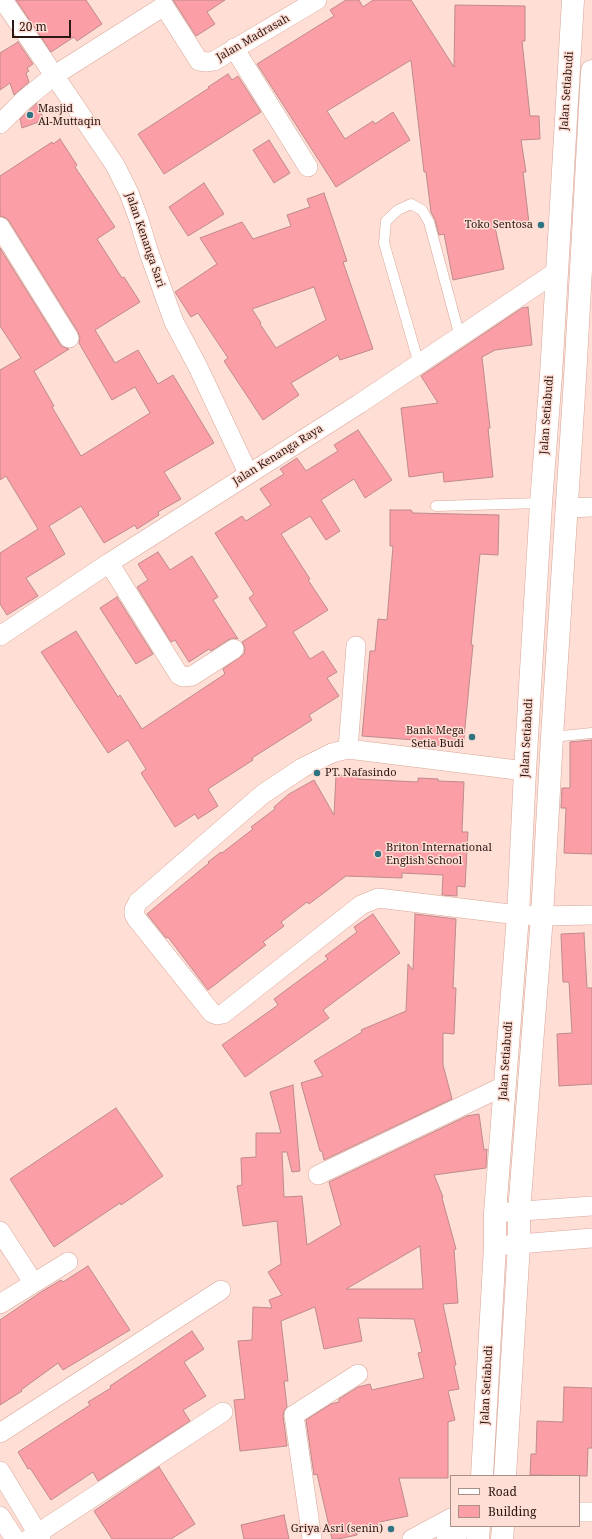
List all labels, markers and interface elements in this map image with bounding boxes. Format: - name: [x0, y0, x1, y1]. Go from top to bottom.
- scale bar: [14, 12, 73, 38]
- street label: Jalan Madrasah: [214, 12, 292, 64]
- text: 20 m: [19, 18, 47, 35]
- street label: Jalan Setiabudi: [558, 51, 576, 131]
- place label: Masjid Al-Muttaqin: [38, 102, 101, 128]
- marker: Masjid Al-Muttaqin: [25, 110, 35, 120]
- street label: Jalan Kenanga Sari: [123, 191, 167, 289]
- place label: Toko Sentosa: [465, 218, 533, 232]
- marker: Toko Sentosa: [536, 220, 546, 230]
- street label: Jalan Setiabudi: [538, 375, 556, 455]
- street label: Jalan Kenanga Raya: [230, 422, 326, 488]
- street label: Jalan Setiabudi: [518, 698, 536, 778]
- place label: Bank Mega Setia Budi: [406, 724, 464, 750]
- marker: Bank Mega Setia Budi: [467, 732, 477, 742]
- place label: PT. Nafasindo: [325, 766, 397, 780]
- marker: PT. Nafasindo: [312, 768, 322, 778]
- place label: Briton International English School: [386, 841, 492, 867]
- marker: Briton International English School: [373, 849, 383, 859]
- street label: Jalan Setiabudi: [497, 1021, 515, 1101]
- street label: Jalan Setiabudi: [478, 1345, 496, 1425]
- legend: [450, 1475, 580, 1527]
- text: Road: [488, 1483, 517, 1500]
- text: Building: [488, 1503, 536, 1520]
- place label: Griya Asri (senin): [291, 1522, 383, 1536]
- marker: Griya Asri (senin): [386, 1524, 396, 1534]

